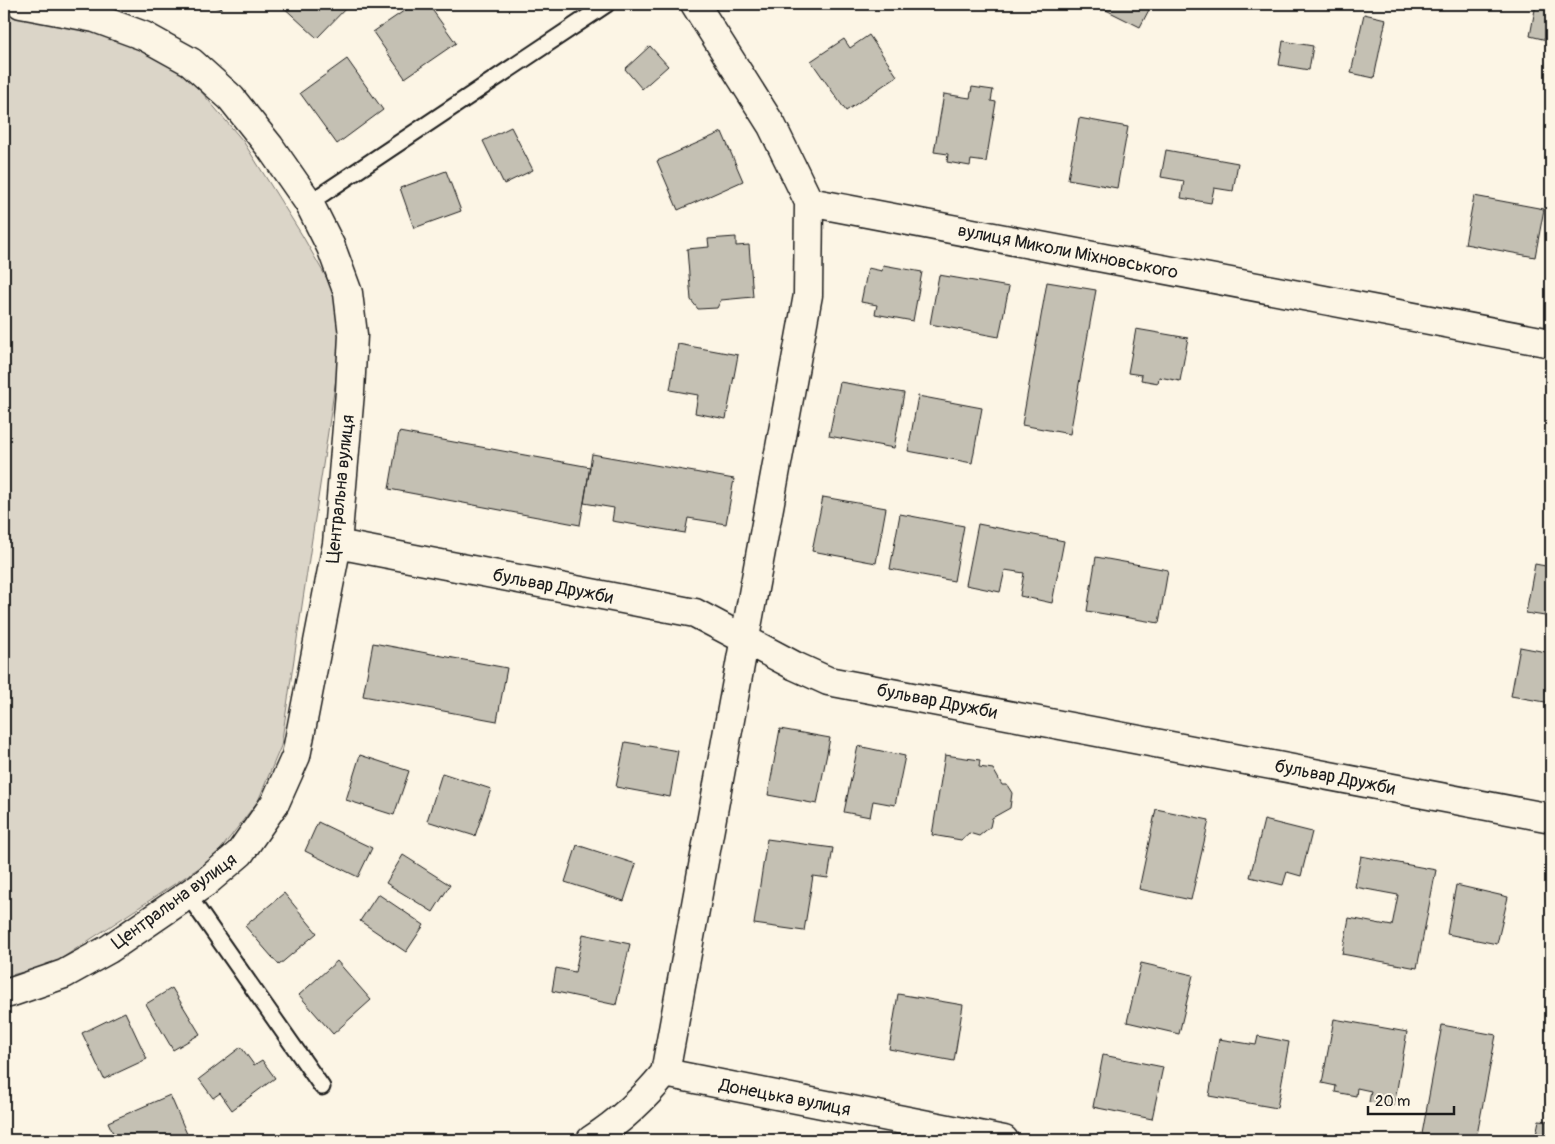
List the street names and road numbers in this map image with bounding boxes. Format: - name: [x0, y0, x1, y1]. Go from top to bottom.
- street label: вулиця Миколи Міхновського: [956, 219, 1180, 284]
- street label: Центральна вулиця: [321, 414, 360, 564]
- street label: бульвар Дружби: [491, 564, 615, 609]
- street label: бульвар Дружби: [875, 679, 999, 724]
- street label: бульвар Дружби: [1273, 755, 1397, 800]
- street label: Центральна вулиця: [107, 848, 241, 955]
- street label: Донецька вулиця: [716, 1073, 852, 1121]

